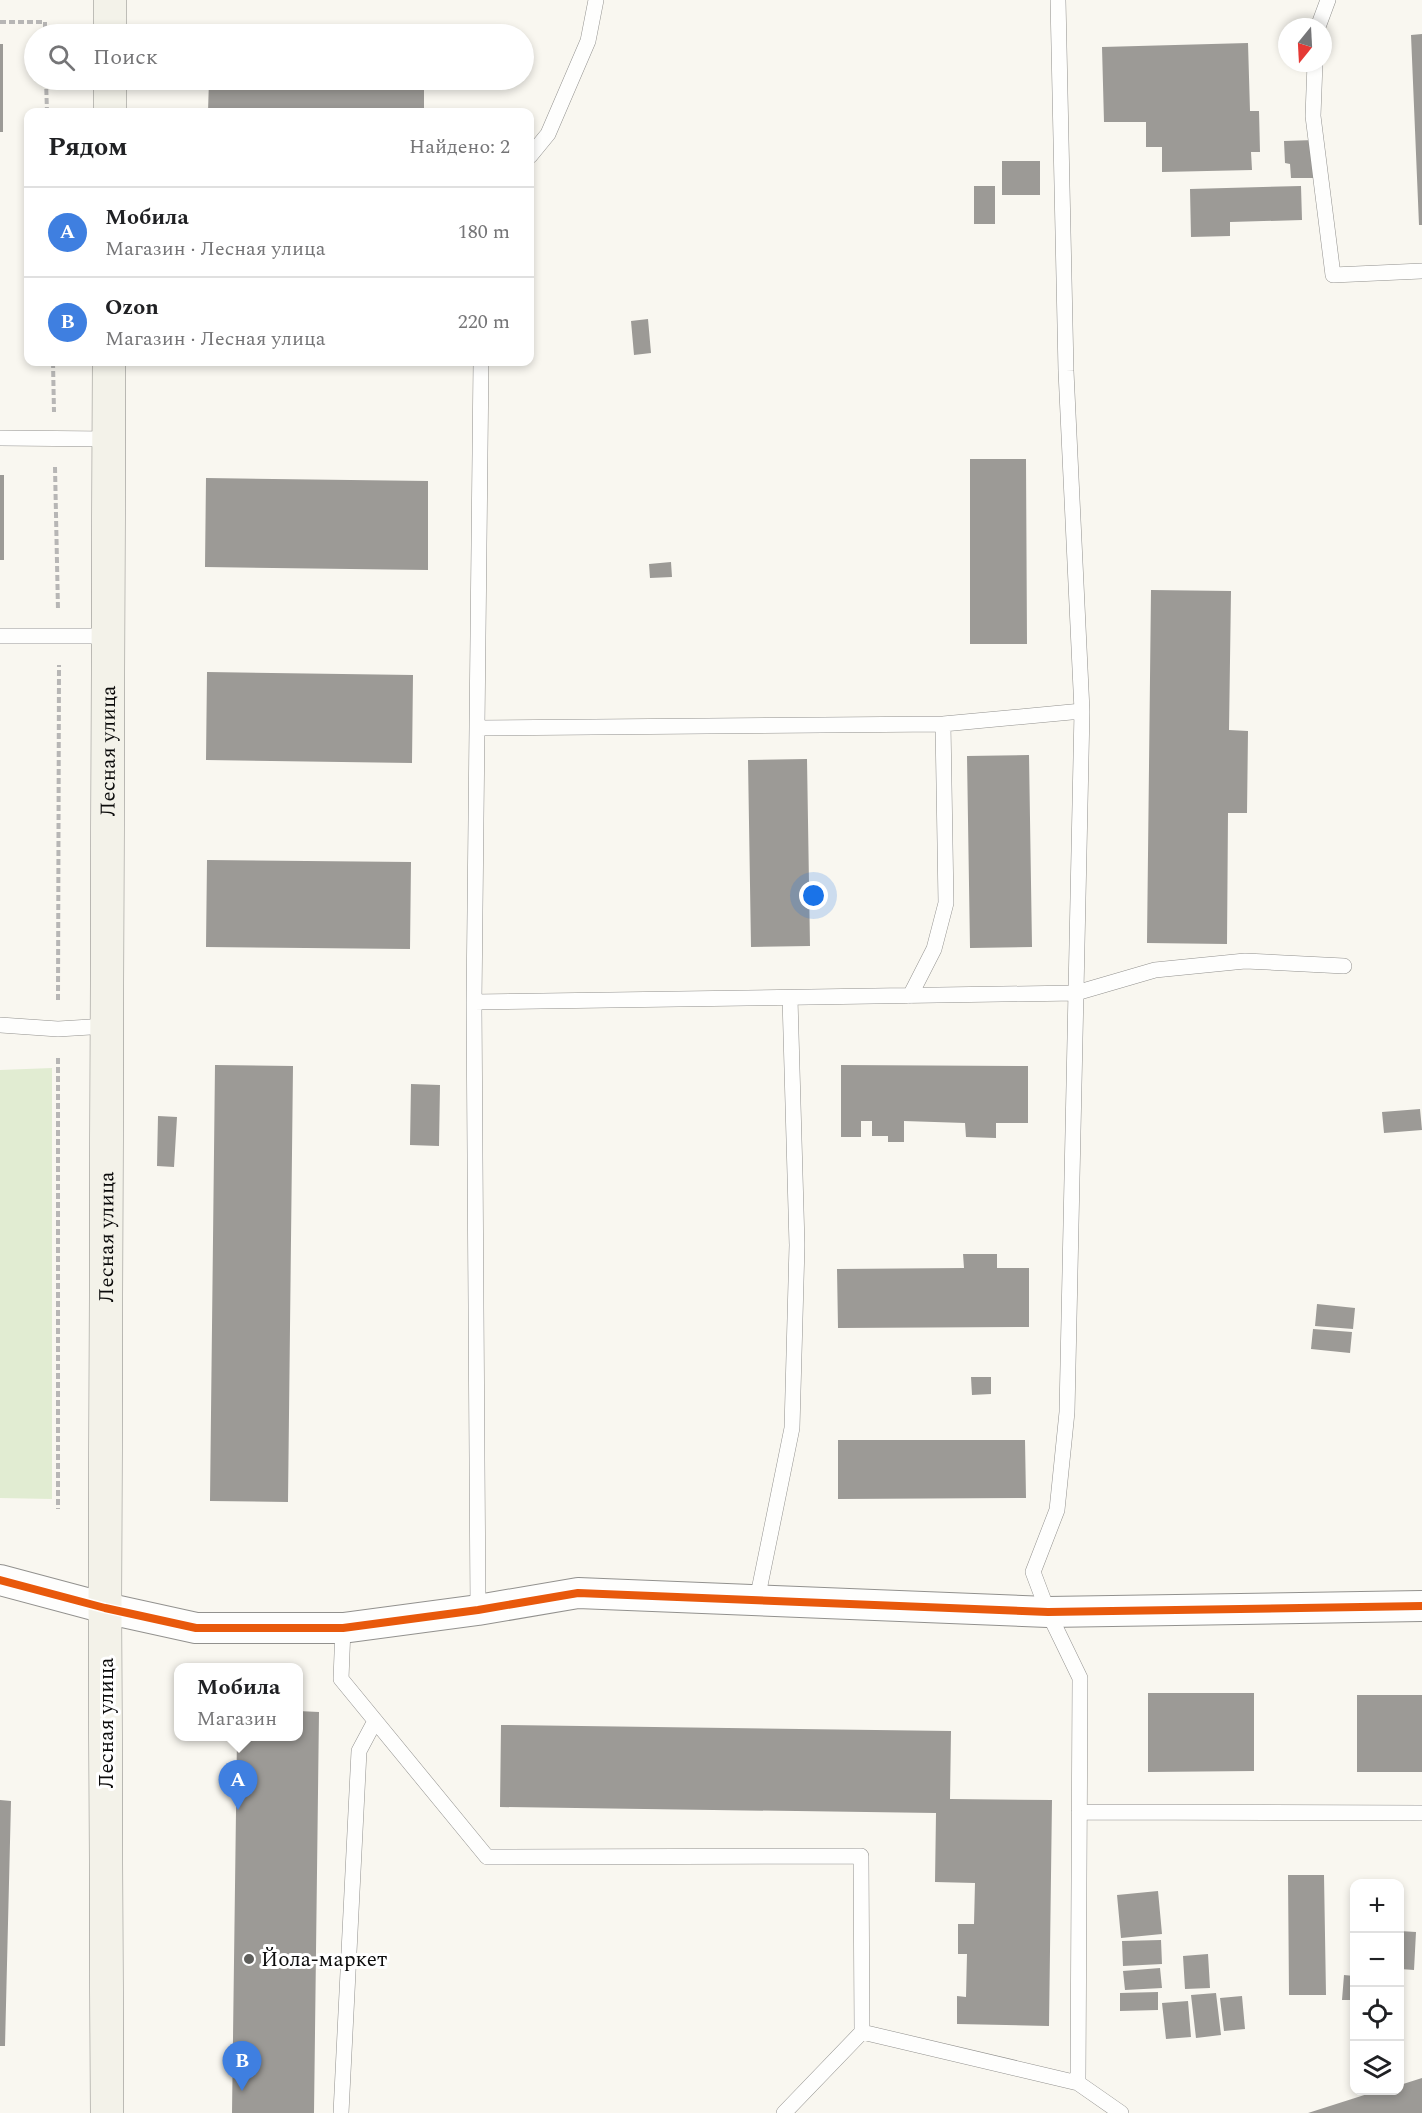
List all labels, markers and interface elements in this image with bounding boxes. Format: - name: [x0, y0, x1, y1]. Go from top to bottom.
- north arrow: [1278, 18, 1332, 72]
- search box: [24, 24, 534, 90]
- icon: search: [45, 41, 78, 74]
- text: Поиск: [93, 41, 158, 74]
- text: Рядом: [48, 127, 128, 167]
- text: Найдено: 2: [409, 132, 510, 162]
- text: Мобила: [105, 201, 189, 234]
- text: A: [60, 217, 75, 247]
- text: 180 m: [458, 217, 510, 247]
- text: Магазин · Лесная улица: [105, 234, 325, 264]
- text: Ozon: [105, 291, 159, 324]
- text: B: [60, 307, 75, 337]
- text: 220 m: [458, 307, 510, 337]
- text: Магазин · Лесная улица: [105, 324, 325, 354]
- street label: Лесная улица: [93, 685, 125, 817]
- your location: [799, 881, 828, 910]
- street label: Лесная улица: [91, 1171, 123, 1303]
- street label: Лесная улица: [91, 1657, 123, 1789]
- popup: [174, 1663, 303, 1741]
- text: Мобила: [197, 1671, 280, 1704]
- text: Магазин: [197, 1704, 277, 1734]
- pin: A: [218, 1760, 258, 1810]
- map controls: [1350, 1879, 1404, 2095]
- button: +: [1350, 1879, 1404, 1933]
- button: −: [1350, 1933, 1404, 1987]
- place label: Йола-маркет: [261, 1944, 387, 1976]
- marker: Йола-маркет: [242, 1952, 256, 1966]
- button: locate: [1350, 1987, 1404, 2041]
- button: layers: [1350, 2041, 1404, 2095]
- pin: B: [222, 2042, 262, 2091]

